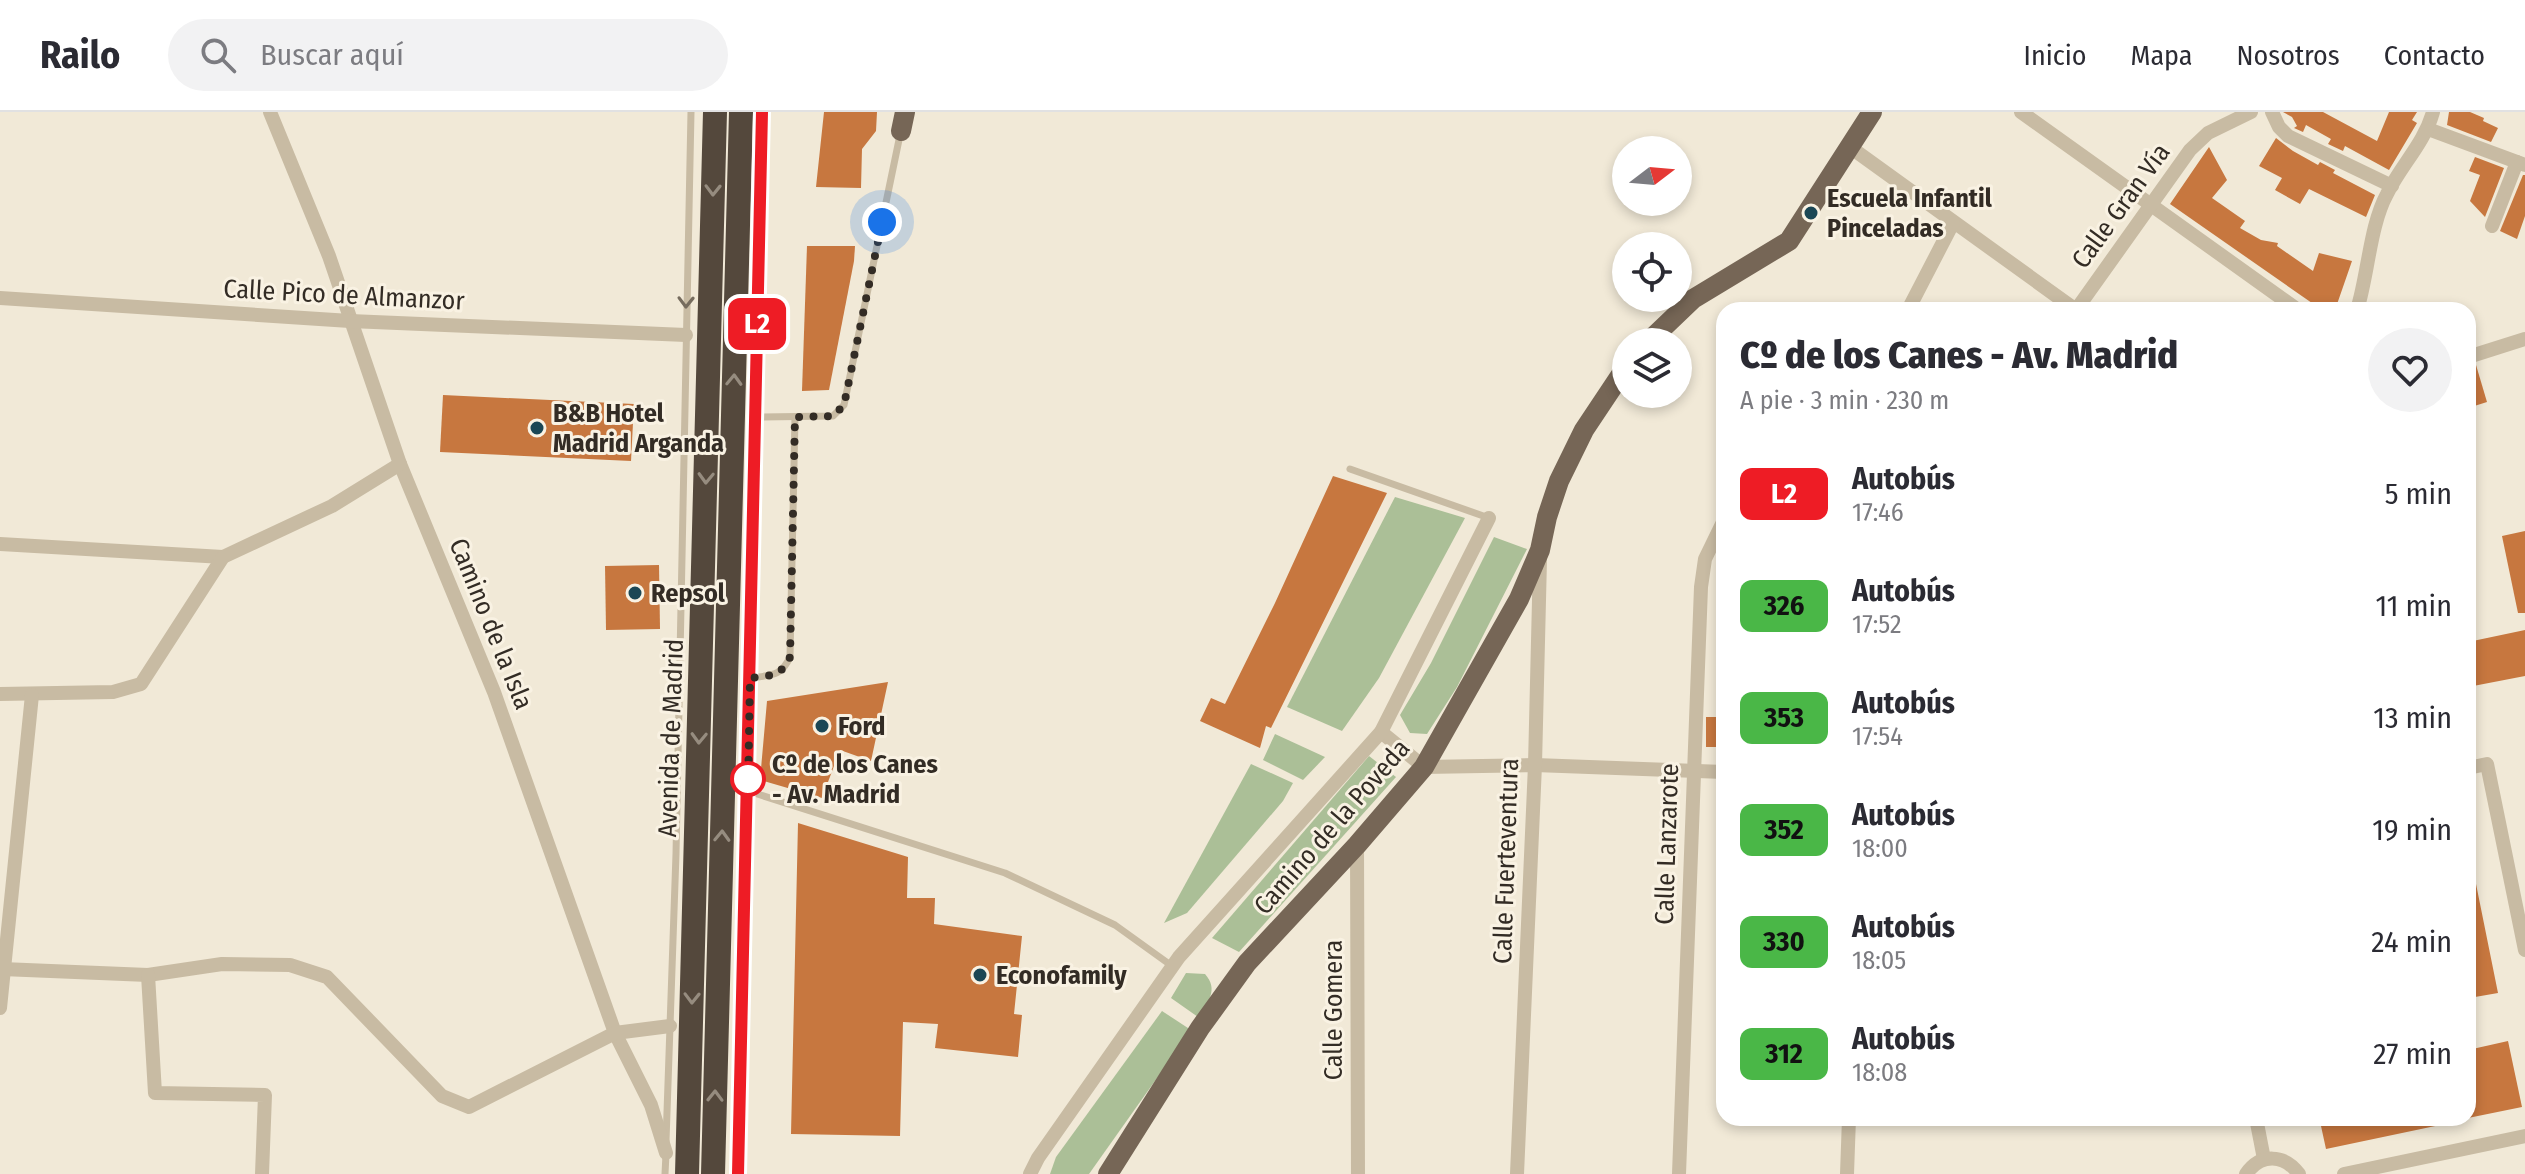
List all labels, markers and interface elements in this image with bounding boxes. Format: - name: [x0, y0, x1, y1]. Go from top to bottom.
- search box: [168, 19, 728, 91]
- text: Railo: [40, 32, 120, 78]
- icon: search: [196, 33, 240, 77]
- text: Buscar aquí: [260, 37, 404, 73]
- text: Inicio: [2024, 39, 2086, 72]
- text: Mapa: [2130, 39, 2192, 72]
- text: Nosotros: [2236, 39, 2340, 72]
- text: Contacto: [2384, 39, 2485, 72]
- north arrow: [1612, 136, 1692, 216]
- map controls: [1612, 136, 1692, 408]
- street label: Calle Gran Vía: [2065, 138, 2177, 274]
- place label: Escuela Infantil Pinceladas: [1827, 183, 1993, 244]
- one-way arrow: [704, 184, 722, 197]
- your location: [862, 202, 902, 242]
- marker: Escuela Infantil Pinceladas: [1802, 204, 1820, 222]
- button: locate: [1612, 232, 1692, 312]
- street label: Calle Pico de Almanzor: [223, 273, 465, 317]
- one-way arrow: [678, 296, 695, 309]
- line badge: L2: [721, 298, 793, 350]
- text: L2: [744, 307, 770, 340]
- button: layers: [1612, 328, 1692, 408]
- button: heart: [2368, 328, 2452, 412]
- text: Cº de los Canes - Av. Madrid: [1740, 332, 2178, 378]
- one-way arrow: [725, 373, 743, 386]
- text: A pie · 3 min · 230 m: [1740, 385, 1949, 416]
- place label: B&B Hotel Madrid Arganda: [553, 398, 724, 459]
- marker: B&B Hotel Madrid Arganda: [528, 419, 546, 437]
- text: Autobús: [1852, 461, 1955, 497]
- one-way arrow: [697, 472, 714, 485]
- text: 5 min: [2385, 476, 2452, 512]
- text: L2: [1771, 477, 1797, 510]
- text: 17:46: [1852, 497, 1904, 528]
- street label: Camino de la Isla: [443, 534, 539, 714]
- text: Autobús: [1852, 573, 1955, 609]
- place label: Repsol: [651, 578, 726, 609]
- marker: Repsol: [626, 584, 644, 602]
- text: 11 min: [2376, 588, 2452, 624]
- text: 326: [1764, 589, 1804, 622]
- text: 17:52: [1852, 609, 1901, 640]
- street label: Avenida de Madrid: [652, 638, 690, 838]
- text: Autobús: [1852, 685, 1955, 721]
- text: 13 min: [2373, 700, 2452, 736]
- text: 353: [1764, 701, 1804, 734]
- place label: Ford: [838, 711, 885, 742]
- marker: Ford: [813, 717, 831, 735]
- text: 17:54: [1852, 721, 1903, 752]
- one-way arrow: [690, 732, 707, 745]
- street label: Camino de la Poveda: [1248, 733, 1416, 921]
- place label: Cº de los Canes - Av. Madrid: [772, 749, 938, 810]
- street label: Calle Fuerteventura: [1487, 758, 1525, 964]
- marker: Cº de los Canes - Av. Madrid: [731, 762, 765, 796]
- street label: Calle Lanzarote: [1649, 763, 1685, 925]
- text: Autobús: [1852, 797, 1955, 833]
- text: 19 min: [2372, 812, 2452, 848]
- text: 352: [1764, 813, 1804, 846]
- one-way arrow: [713, 829, 730, 842]
- text: 18:00: [1852, 833, 1908, 864]
- text: Autobús: [1852, 909, 1955, 945]
- text: 24 min: [2371, 924, 2452, 960]
- text: 330: [1763, 925, 1805, 958]
- street label: Calle Gomera: [1318, 940, 1349, 1080]
- text: 18:05: [1852, 945, 1906, 976]
- place label: Econofamily: [996, 960, 1127, 991]
- marker: Econofamily: [971, 966, 989, 984]
- one-way arrow: [683, 992, 700, 1005]
- text: Autobús: [1852, 1021, 1955, 1057]
- text: 27 min: [2373, 1036, 2452, 1072]
- text: 312: [1765, 1037, 1803, 1070]
- text: 18:08: [1852, 1057, 1907, 1088]
- one-way arrow: [706, 1089, 723, 1102]

